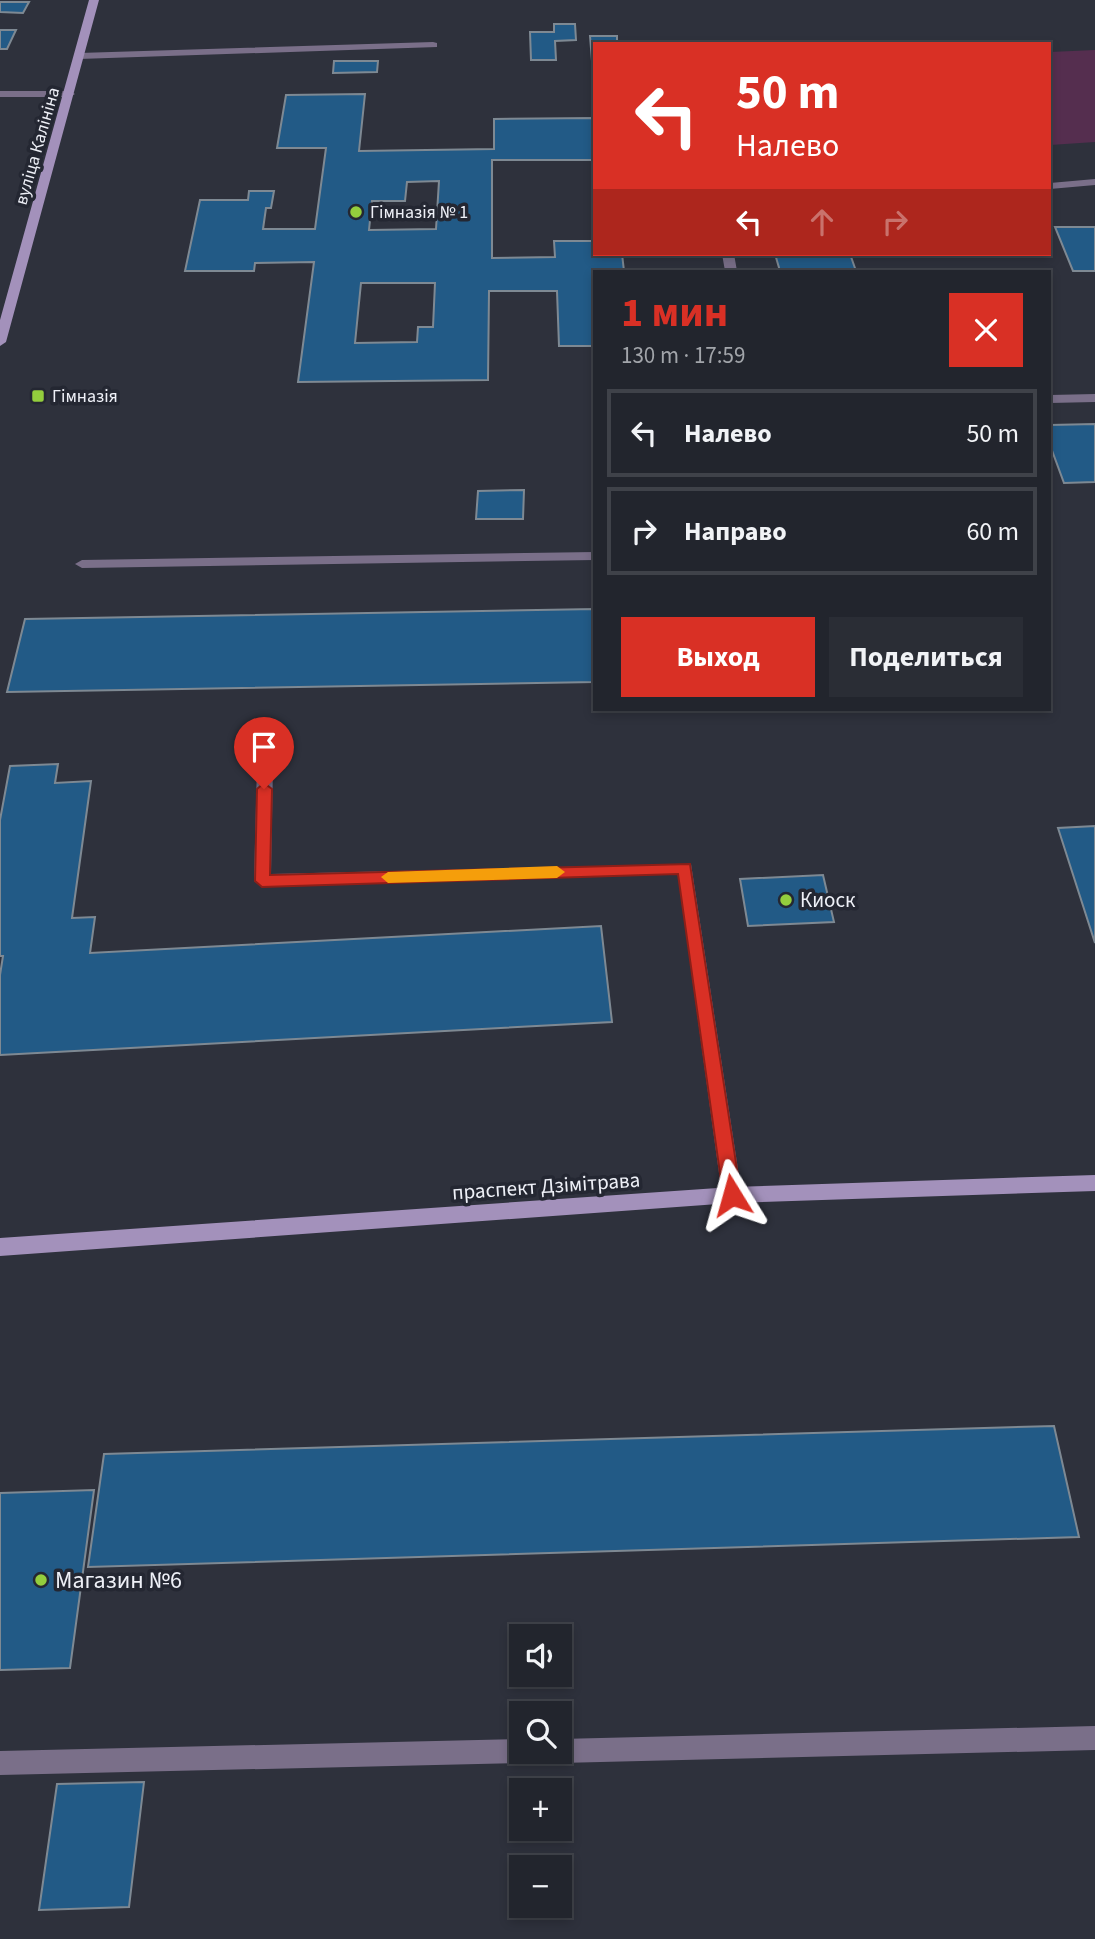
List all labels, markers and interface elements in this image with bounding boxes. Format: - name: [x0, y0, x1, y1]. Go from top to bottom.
- text: 50 m: [736, 58, 840, 128]
- icon: left: [621, 70, 712, 161]
- street label: вуліца Калініна: [9, 84, 66, 208]
- text: Налево: [736, 123, 839, 169]
- place label: Гімназія № 1: [370, 200, 468, 225]
- icon: left: [730, 203, 768, 241]
- icon: ahead: [803, 203, 841, 241]
- icon: right: [876, 203, 914, 241]
- marker: Гімназія № 1: [348, 204, 364, 220]
- text: 1 мин: [621, 283, 728, 343]
- button: close: [949, 293, 1023, 367]
- text: 130 m · 17:59: [621, 339, 745, 372]
- place label: Гімназія: [52, 384, 118, 409]
- marker: Гімназія: [30, 388, 46, 404]
- icon: left: [625, 414, 663, 452]
- text: Налево: [684, 415, 772, 452]
- text: 50 m: [966, 415, 1019, 452]
- icon: right: [625, 512, 663, 550]
- text: Направо: [684, 513, 787, 550]
- text: 60 m: [966, 513, 1019, 550]
- button: Выход: [621, 617, 815, 697]
- button: Поделиться: [829, 617, 1023, 697]
- pin: [234, 717, 294, 789]
- icon: arrive: [245, 728, 283, 766]
- place label: Киоск: [800, 885, 856, 915]
- marker: Киоск: [778, 892, 794, 908]
- position arrow: [695, 1158, 769, 1232]
- street label: праспект Дзімітрава: [451, 1164, 641, 1208]
- place label: Магазин №6: [55, 1563, 182, 1598]
- marker: Магазин №6: [33, 1572, 49, 1588]
- map controls: [509, 1624, 572, 1918]
- button: sound: [509, 1624, 572, 1687]
- button: search: [509, 1701, 572, 1764]
- button: +: [509, 1778, 572, 1841]
- button: −: [509, 1855, 572, 1918]

